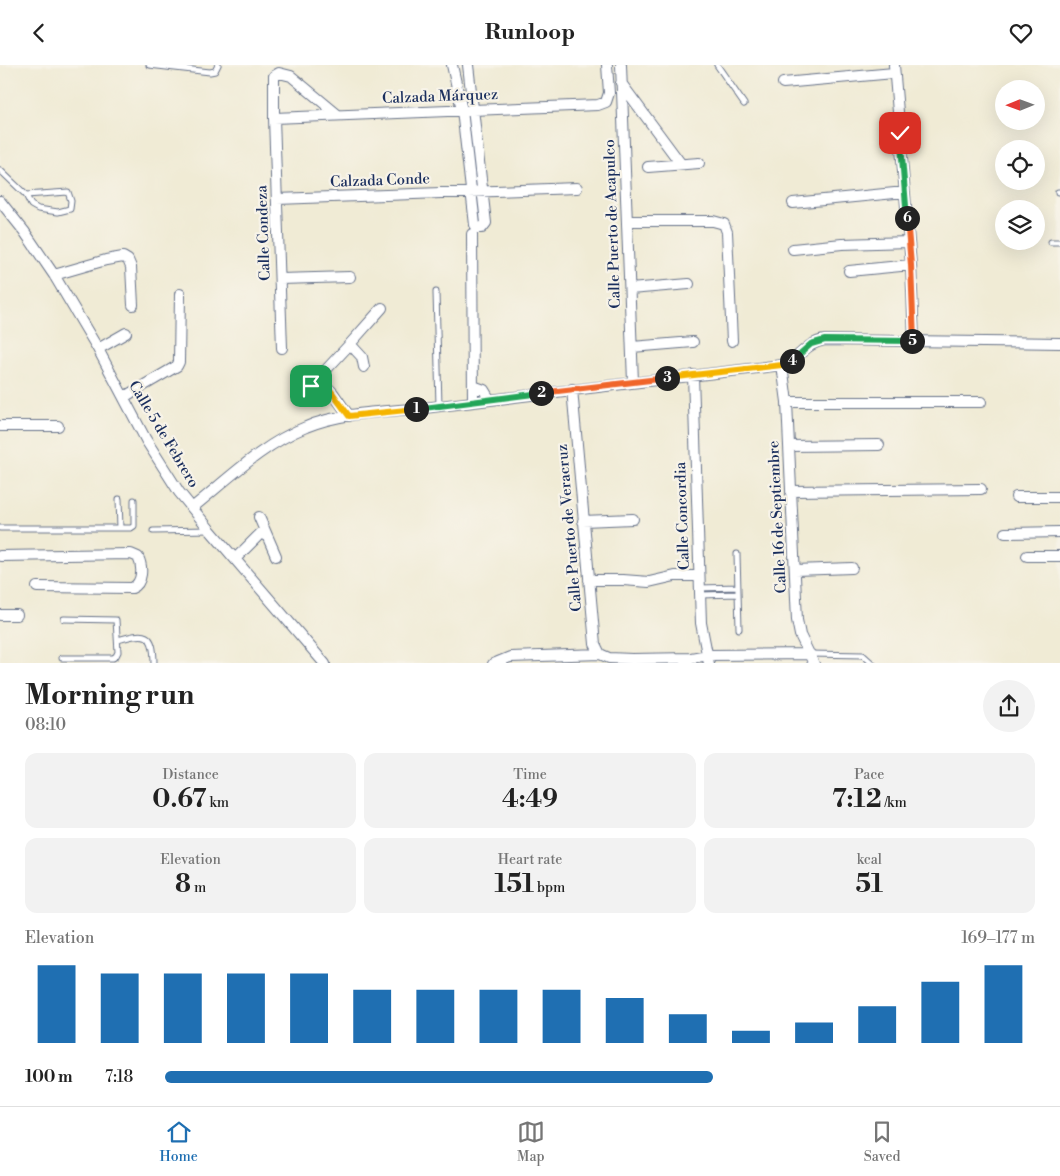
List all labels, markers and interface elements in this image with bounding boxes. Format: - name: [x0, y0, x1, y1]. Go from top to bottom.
- icon: back: [25, 19, 53, 47]
- text: Runloop: [485, 19, 575, 46]
- icon: heart: [1007, 19, 1035, 47]
- north arrow: [995, 80, 1045, 130]
- map controls: [995, 80, 1045, 250]
- street label: Calzada Márquez: [382, 85, 498, 108]
- pin: [879, 112, 921, 154]
- icon: check: [886, 119, 914, 147]
- street label: Calle Puerto de Acapulco: [600, 139, 625, 309]
- button: locate: [995, 140, 1045, 190]
- street label: Calzada Conde: [330, 169, 430, 192]
- street label: Calle Condeza: [252, 184, 275, 281]
- button: layers: [995, 200, 1045, 250]
- pin: 6: [894, 205, 920, 231]
- text: 6: [903, 209, 912, 227]
- pin: 5: [900, 329, 924, 353]
- text: 5: [908, 332, 917, 350]
- pin: 4: [780, 349, 804, 373]
- text: 4: [788, 352, 797, 370]
- pin: [290, 365, 332, 407]
- pin: 3: [654, 365, 680, 391]
- text: 3: [663, 369, 672, 387]
- icon: arrive: [297, 372, 325, 400]
- street label: Calle 5 de Febrero: [124, 377, 203, 491]
- pin: 2: [528, 381, 554, 405]
- text: 2: [537, 384, 546, 402]
- pin: 1: [404, 397, 428, 421]
- text: 1: [413, 400, 420, 418]
- street label: Calle 16 de Septiembre: [764, 440, 791, 594]
- street label: Calle Puerto de Veracruz: [553, 443, 586, 612]
- street label: Calle Concordia: [671, 461, 694, 571]
- text: Morning run: [25, 678, 194, 713]
- button: share: [983, 680, 1035, 732]
- text: 08:10: [25, 715, 66, 735]
- text: Distance: [162, 766, 219, 784]
- text: Time: [513, 766, 547, 784]
- text: Pace: [854, 766, 884, 784]
- text: 0.67: [152, 784, 207, 815]
- text: 4:49: [502, 784, 558, 815]
- text: 7:12: [832, 784, 882, 815]
- text: km: [207, 794, 229, 812]
- text: /km: [882, 794, 907, 812]
- text: Elevation: [160, 851, 221, 869]
- text: Heart rate: [498, 851, 562, 869]
- text: kcal: [857, 851, 882, 869]
- text: 8: [175, 869, 191, 900]
- text: 151: [495, 869, 534, 900]
- text: 51: [856, 869, 883, 900]
- text: m: [191, 879, 206, 897]
- text: bpm: [534, 879, 565, 897]
- text: Elevation: [25, 928, 94, 948]
- text: 169–177 m: [961, 928, 1035, 948]
- text: 100 m: [25, 1067, 73, 1087]
- text: 7:18: [105, 1067, 133, 1087]
- tab: Home: [159, 1118, 198, 1166]
- tab: Map: [517, 1118, 545, 1166]
- tab: Saved: [864, 1118, 901, 1166]

